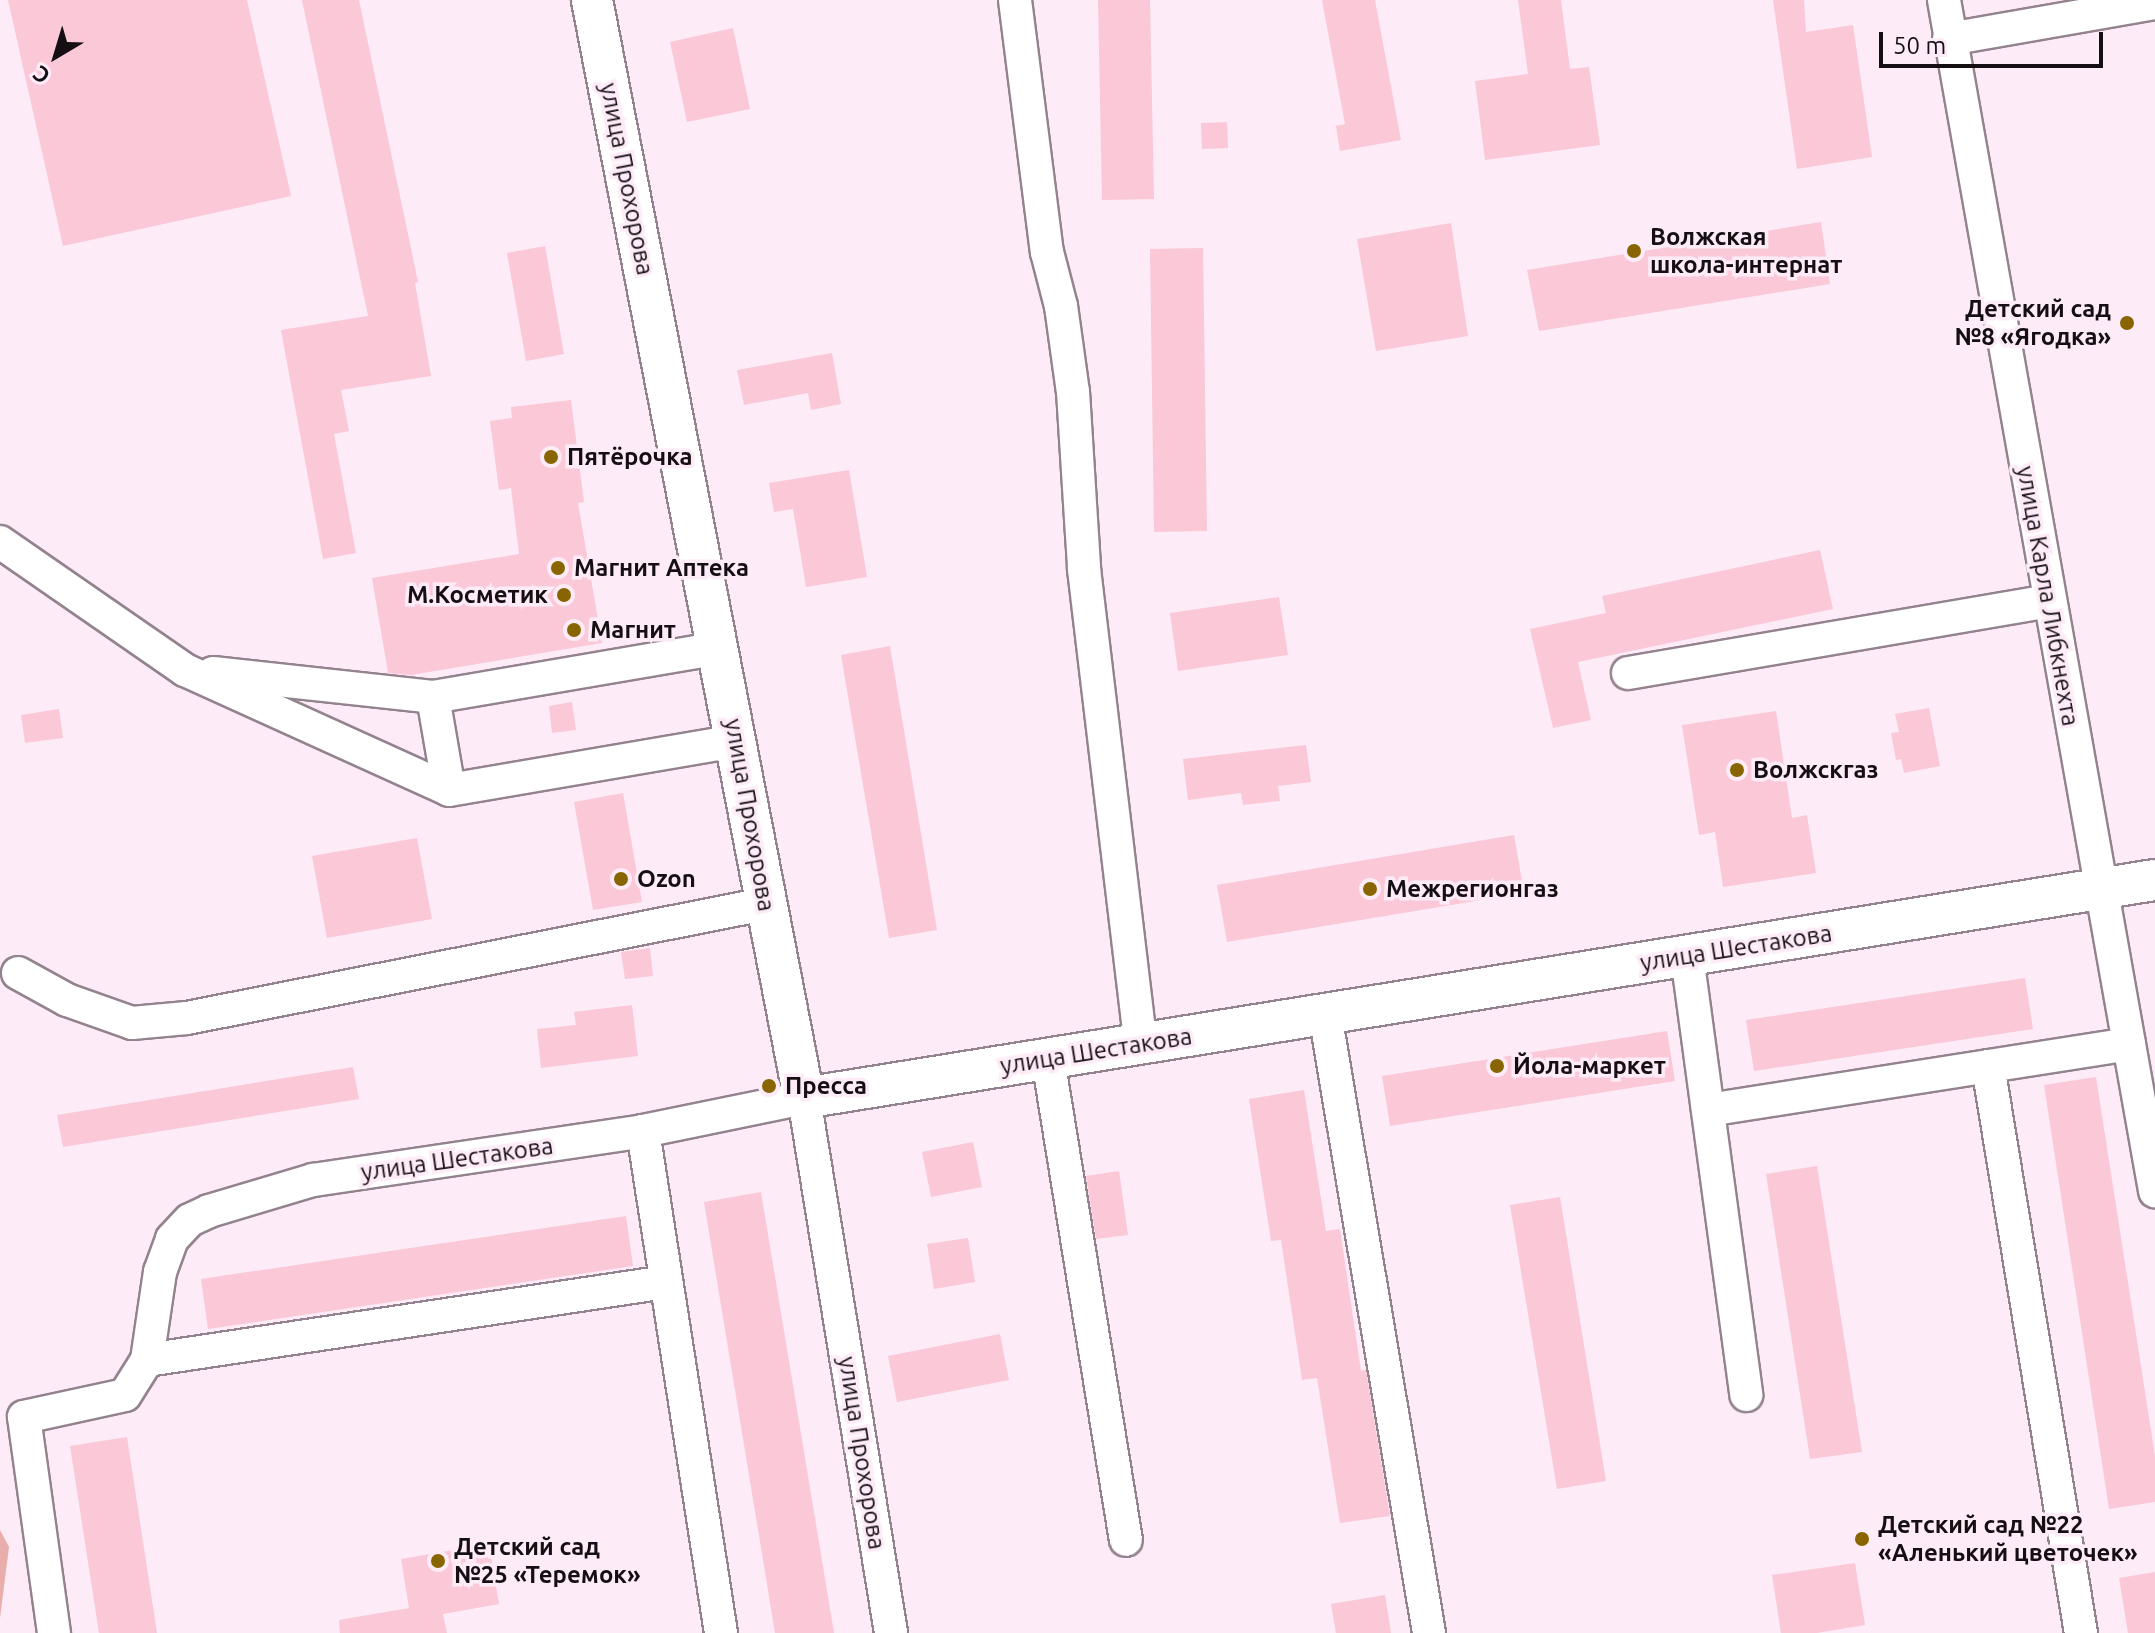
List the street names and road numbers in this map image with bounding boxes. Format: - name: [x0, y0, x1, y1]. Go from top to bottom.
- street label: улица Прохорова: [594, 80, 660, 278]
- street label: улица Карла Либкнехта: [2011, 464, 2085, 728]
- street label: улица Прохорова: [719, 716, 781, 914]
- street label: улица Шестакова: [1638, 919, 1834, 977]
- street label: улица Шестакова: [998, 1022, 1194, 1080]
- street label: улица Шестакова: [359, 1131, 555, 1187]
- street label: улица Прохорова: [833, 1354, 891, 1552]

